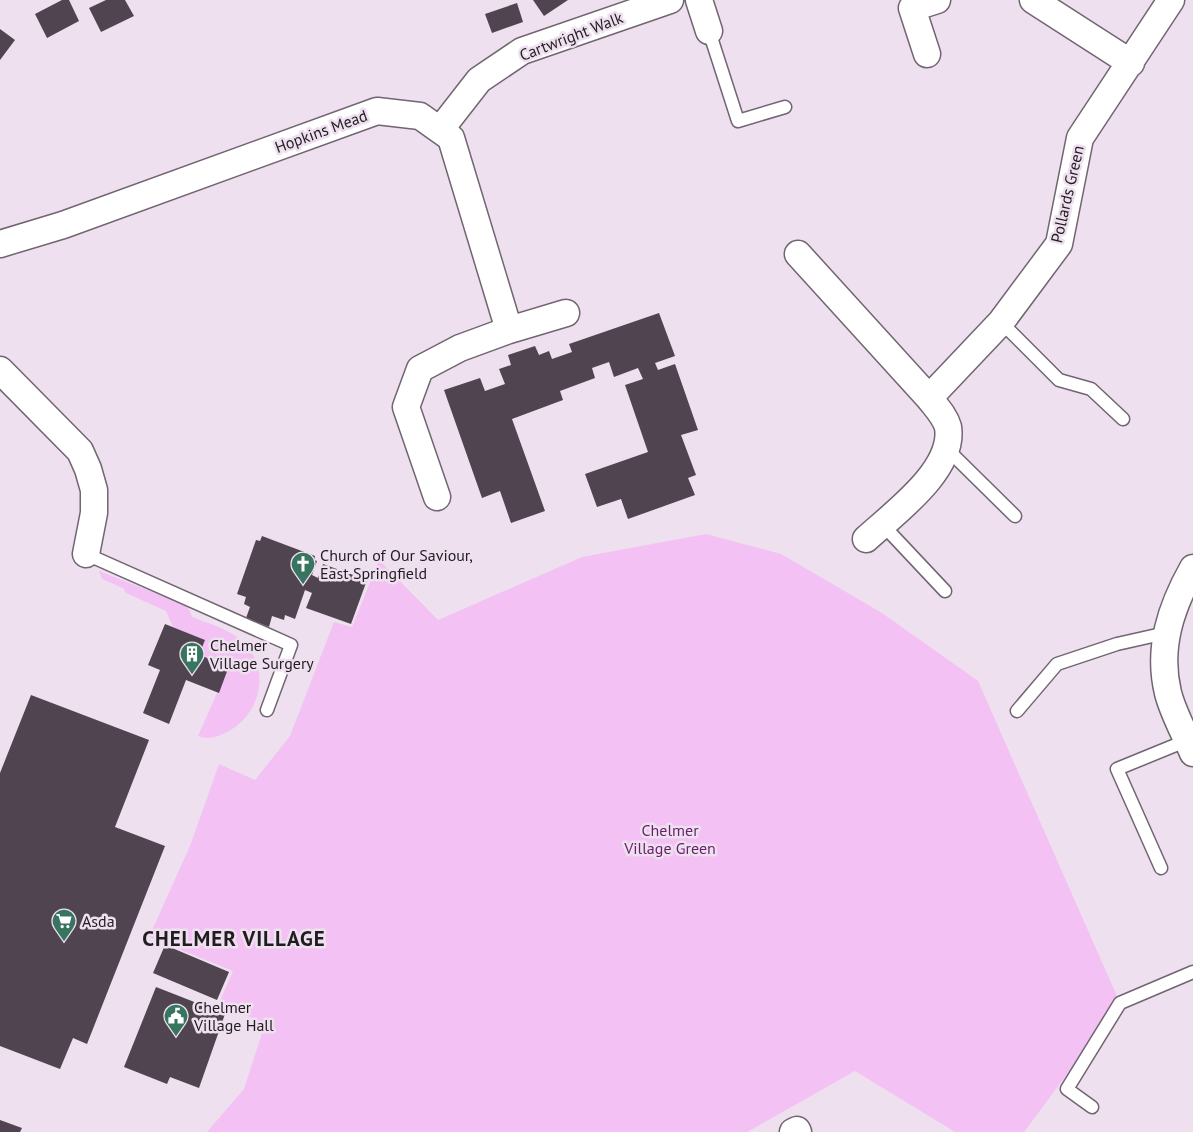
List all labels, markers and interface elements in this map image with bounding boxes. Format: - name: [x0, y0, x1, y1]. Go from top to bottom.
- street label: Cartwright Walk: [516, 7, 626, 65]
- street label: Hopkins Mead: [272, 105, 370, 157]
- street label: Pollards Green: [1046, 143, 1088, 245]
- place label: Church of Our Saviour, East Springfield: [320, 545, 473, 583]
- church icon: Church of Our Saviour, East Springfield: [290, 551, 316, 585]
- place label: Chelmer Village Surgery: [209, 635, 314, 673]
- building icon: Chelmer Village Surgery: [179, 641, 205, 675]
- park label: Chelmer Village Green: [623, 820, 716, 858]
- supermarket icon: Asda: [51, 908, 77, 942]
- place label: Asda: [82, 911, 115, 931]
- district label: CHELMER VILLAGE: [142, 925, 326, 952]
- place label: Chelmer Village Hall: [193, 997, 274, 1035]
- public building icon: Chelmer Village Hall: [163, 1003, 189, 1037]

